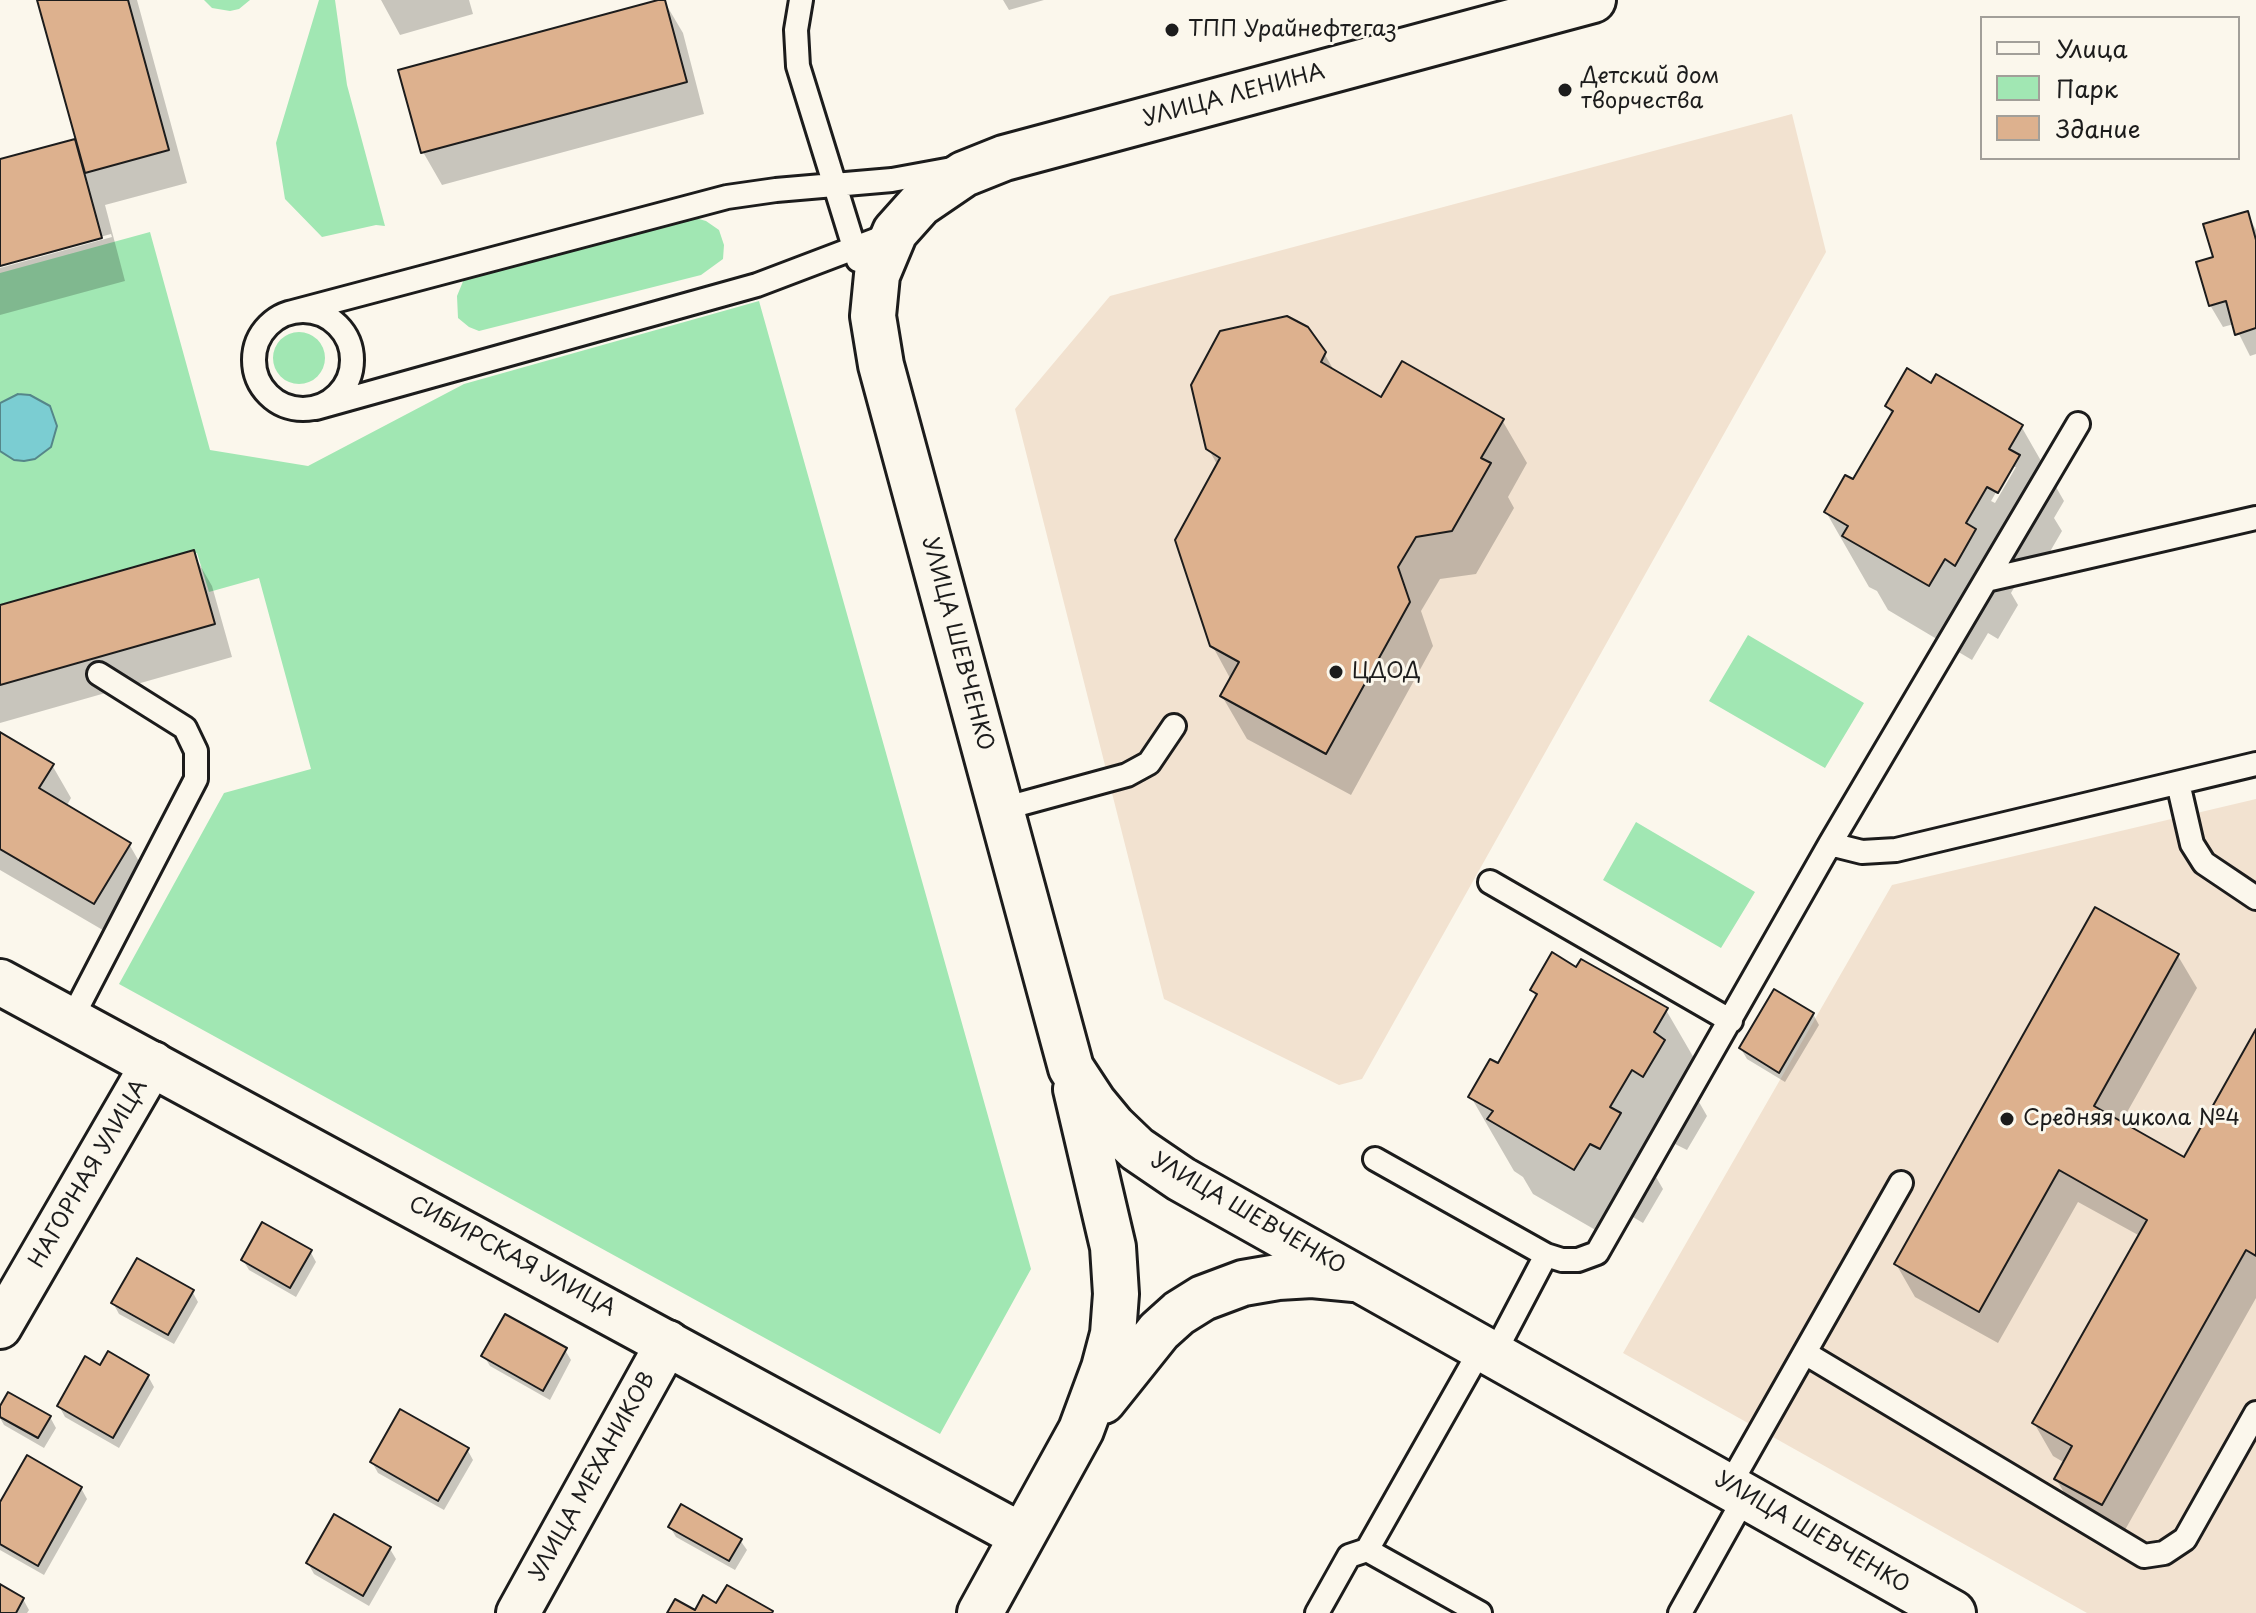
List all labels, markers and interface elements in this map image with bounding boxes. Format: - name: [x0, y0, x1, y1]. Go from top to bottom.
- legend: [1980, 16, 2240, 160]
- place label: ТПП Урайнефтегаз: [1188, 17, 1397, 43]
- marker: ТПП Урайнефтегаз: [1163, 21, 1181, 39]
- text: Улица: [2056, 30, 2128, 66]
- street label: УЛИЦА ЛЕНИНА: [1140, 59, 1328, 133]
- place label: Детский дом творчества: [1581, 64, 1719, 116]
- text: Парк: [2056, 70, 2118, 106]
- marker: Детский дом творчества: [1556, 81, 1574, 99]
- text: Здание: [2056, 110, 2141, 146]
- street label: УЛИЦА ШЕВЧЕНКО: [916, 534, 998, 754]
- place label: ЦДОД: [1352, 659, 1420, 685]
- marker: ЦДОД: [1327, 663, 1345, 681]
- street label: НАГОРНАЯ УЛИЦА: [24, 1075, 154, 1273]
- place label: Средняя школа №4: [2023, 1106, 2240, 1132]
- marker: Средняя школа №4: [1998, 1110, 2016, 1128]
- street label: УЛИЦА ШЕВЧЕНКО: [1146, 1148, 1350, 1280]
- street label: СИБИРСКАЯ УЛИЦА: [404, 1191, 620, 1323]
- street label: УЛИЦА МЕХАНИКОВ: [525, 1368, 661, 1586]
- street label: УЛИЦА ШЕВЧЕНКО: [1710, 1467, 1914, 1599]

